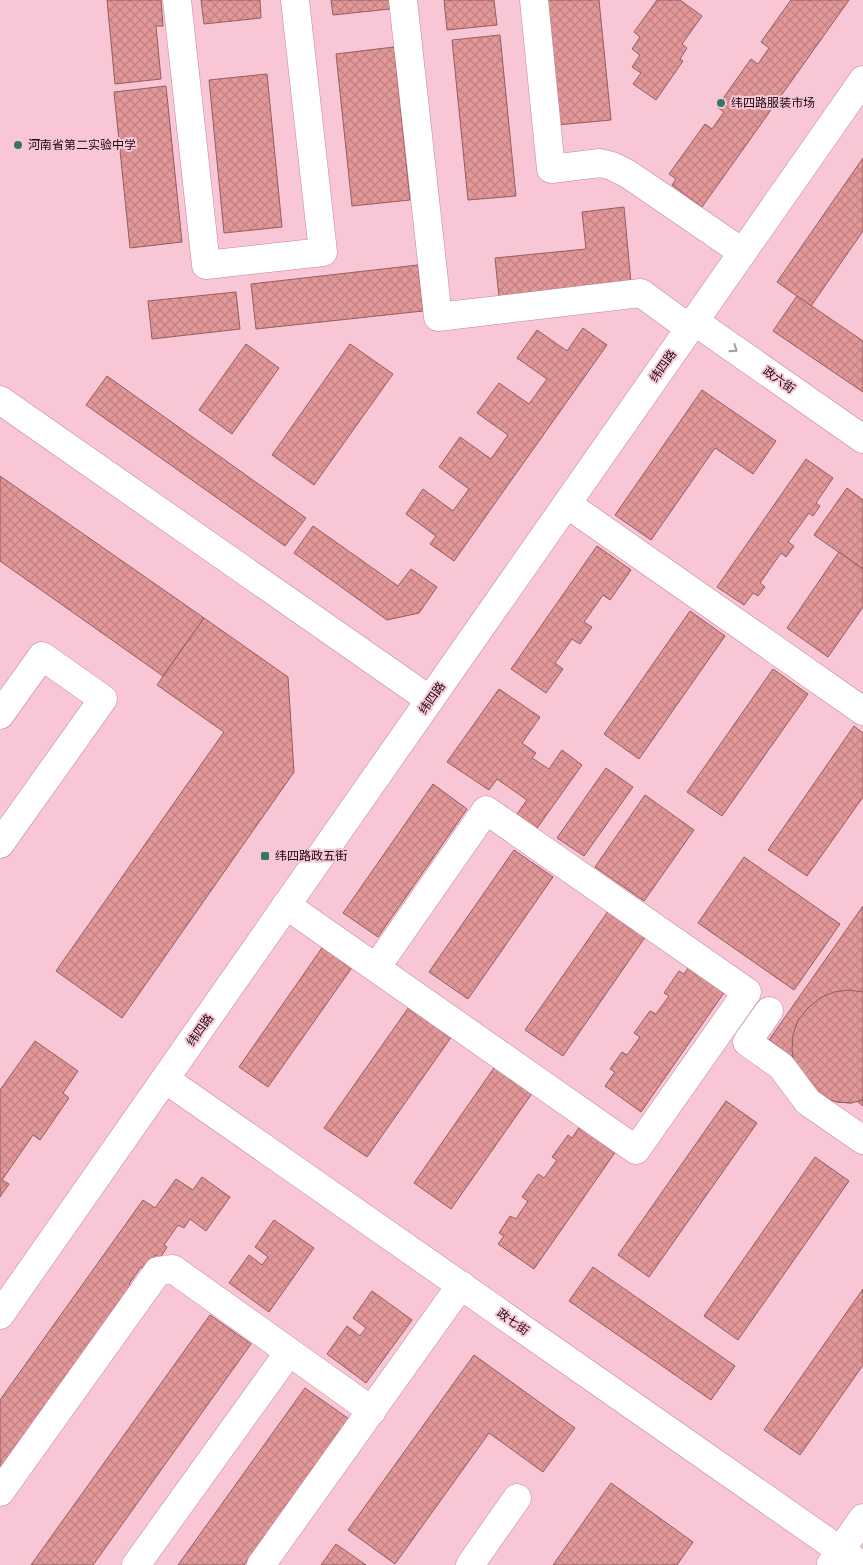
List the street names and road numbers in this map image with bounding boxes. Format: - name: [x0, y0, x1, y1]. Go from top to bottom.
- street label: 纬四路: [646, 347, 678, 384]
- street label: 政六街: [761, 363, 798, 395]
- street label: 纬四路: [415, 679, 447, 716]
- street label: 纬四路: [183, 1011, 215, 1048]
- street label: 政七街: [495, 1305, 532, 1337]

